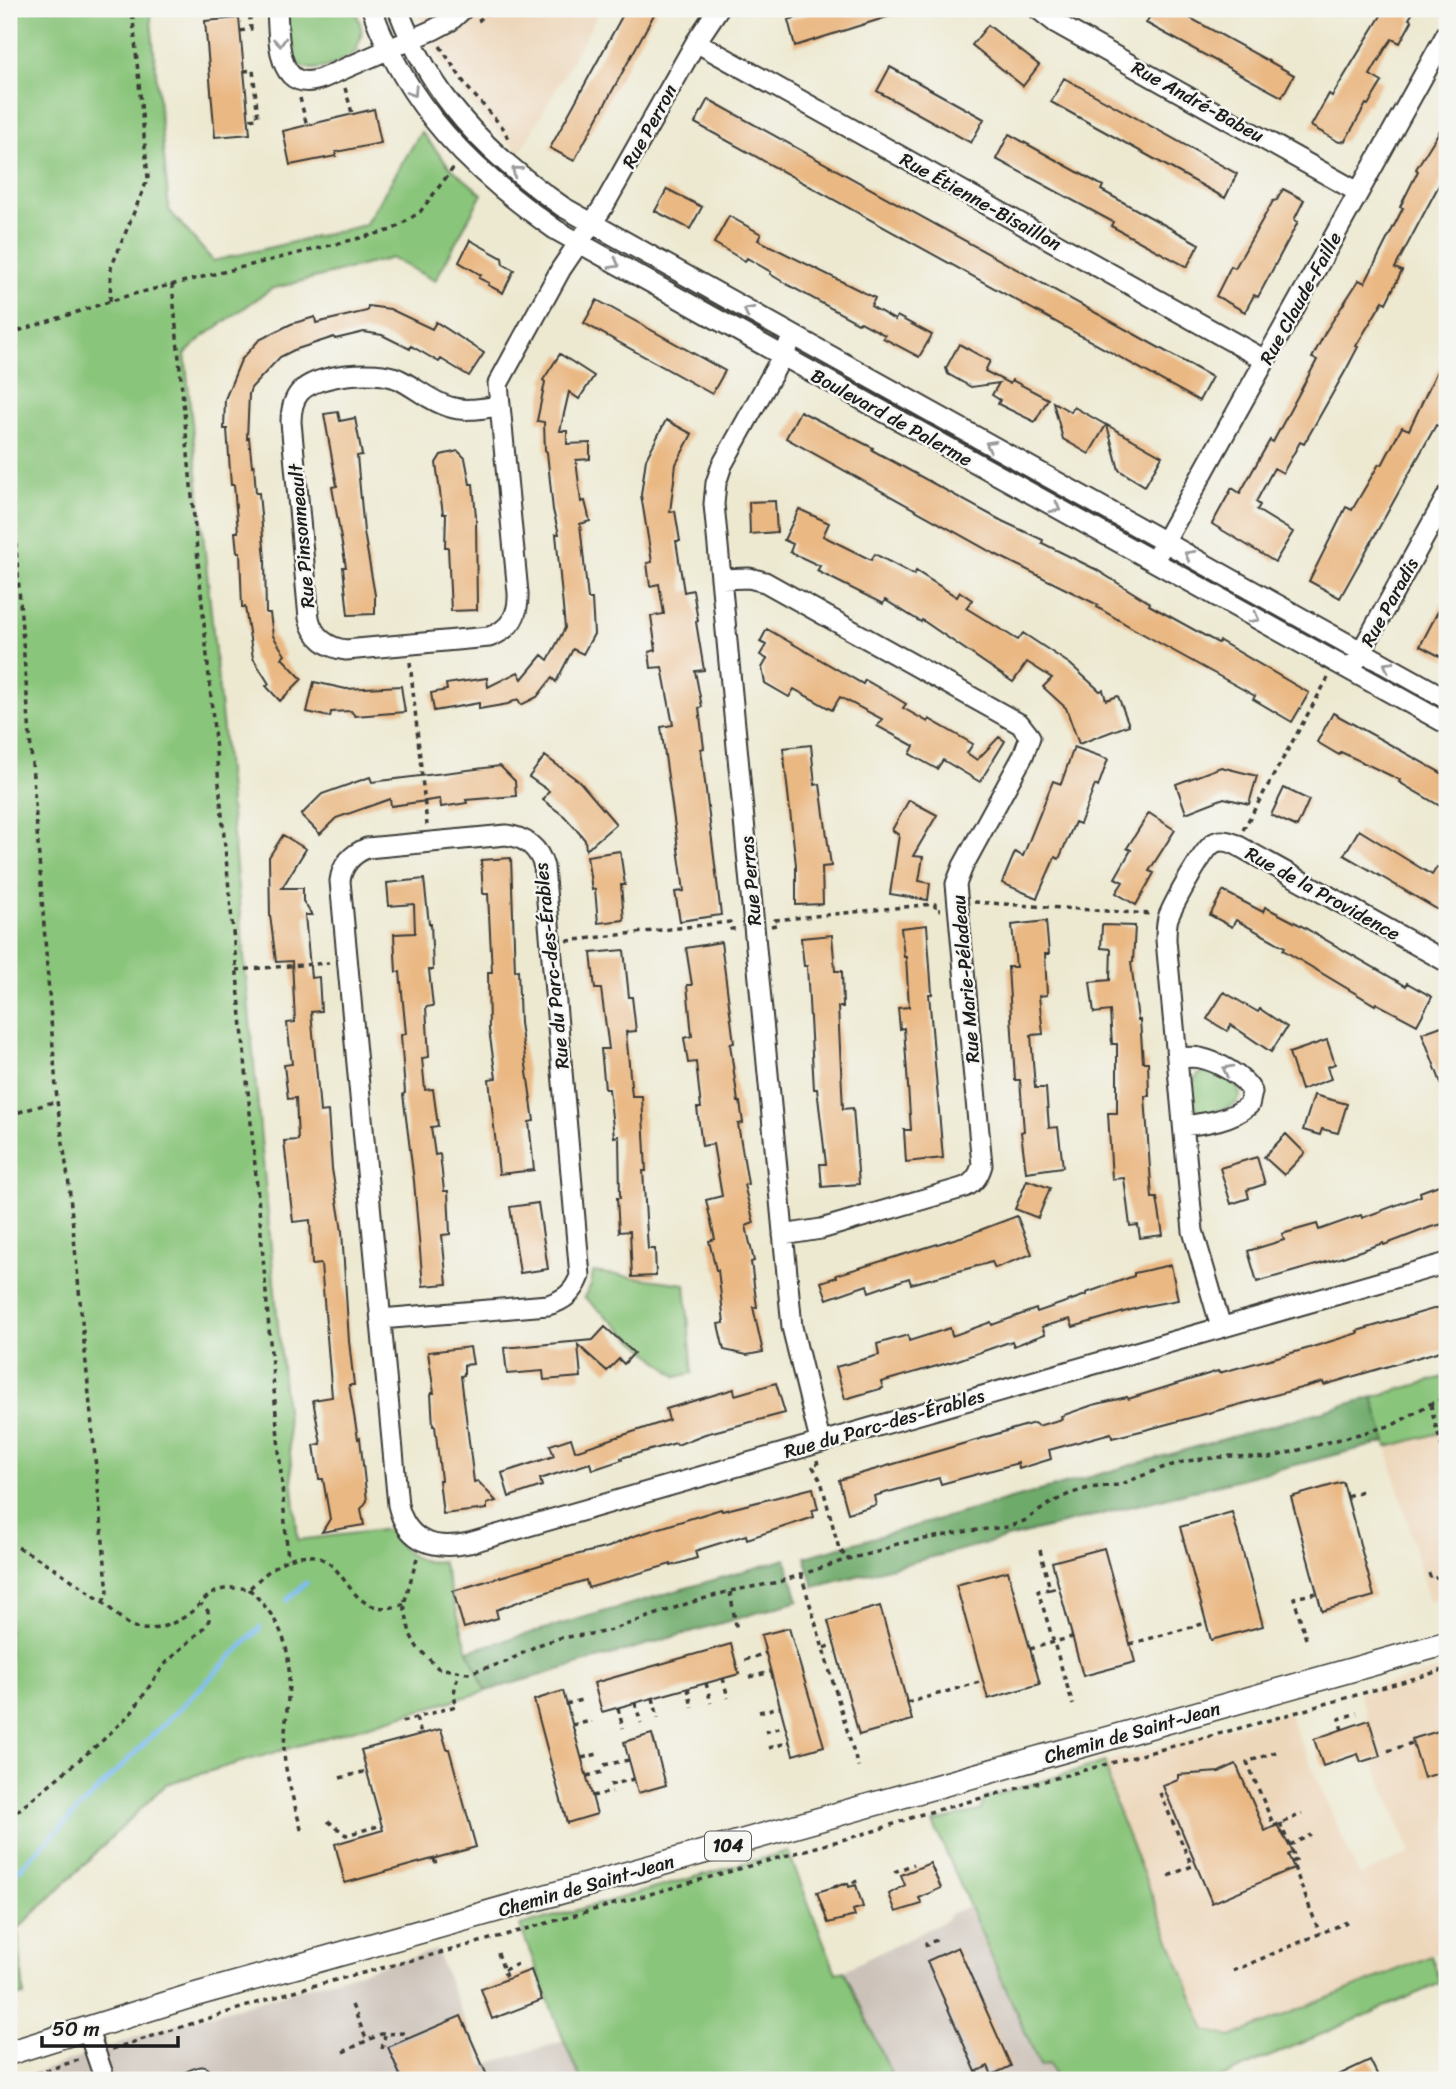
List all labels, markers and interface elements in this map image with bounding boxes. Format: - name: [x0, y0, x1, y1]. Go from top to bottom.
- one-way arrow: [272, 37, 287, 48]
- street label: Rue André-Babeu: [1125, 51, 1270, 152]
- street label: Rue Perron: [613, 78, 686, 175]
- one-way arrow: [405, 84, 418, 97]
- street label: Rue Étienne-Bisaillon: [894, 143, 1068, 260]
- one-way arrow: [511, 167, 524, 179]
- street label: Rue Claude-Faille: [1250, 225, 1351, 371]
- one-way arrow: [608, 255, 621, 269]
- one-way arrow: [742, 306, 755, 320]
- street label: Boulevard de Palerme: [805, 359, 979, 476]
- one-way arrow: [984, 440, 997, 454]
- street label: Rue Pinsonneault: [279, 461, 324, 609]
- one-way arrow: [1049, 500, 1061, 513]
- one-way arrow: [1183, 550, 1196, 564]
- street label: Rue Paradis: [1351, 551, 1428, 653]
- one-way arrow: [1248, 610, 1261, 623]
- one-way arrow: [1382, 661, 1395, 674]
- street label: Rue Perras: [730, 835, 771, 927]
- street label: Rue de la Providence: [1239, 837, 1407, 950]
- street label: Rue du Parc-des-Érables: [524, 861, 579, 1071]
- street label: Rue Marie-Péladeau: [942, 893, 989, 1065]
- one-way arrow: [1222, 1065, 1234, 1079]
- street label: Rue du Parc-des-Érables: [780, 1379, 989, 1468]
- street label: Chemin de Saint-Jean: [1040, 1692, 1224, 1773]
- road number: 104: [705, 1832, 751, 1860]
- street label: Chemin de Saint-Jean: [494, 1845, 678, 1926]
- scale bar: [42, 2005, 178, 2049]
- text: 50 m: [52, 2010, 100, 2048]

